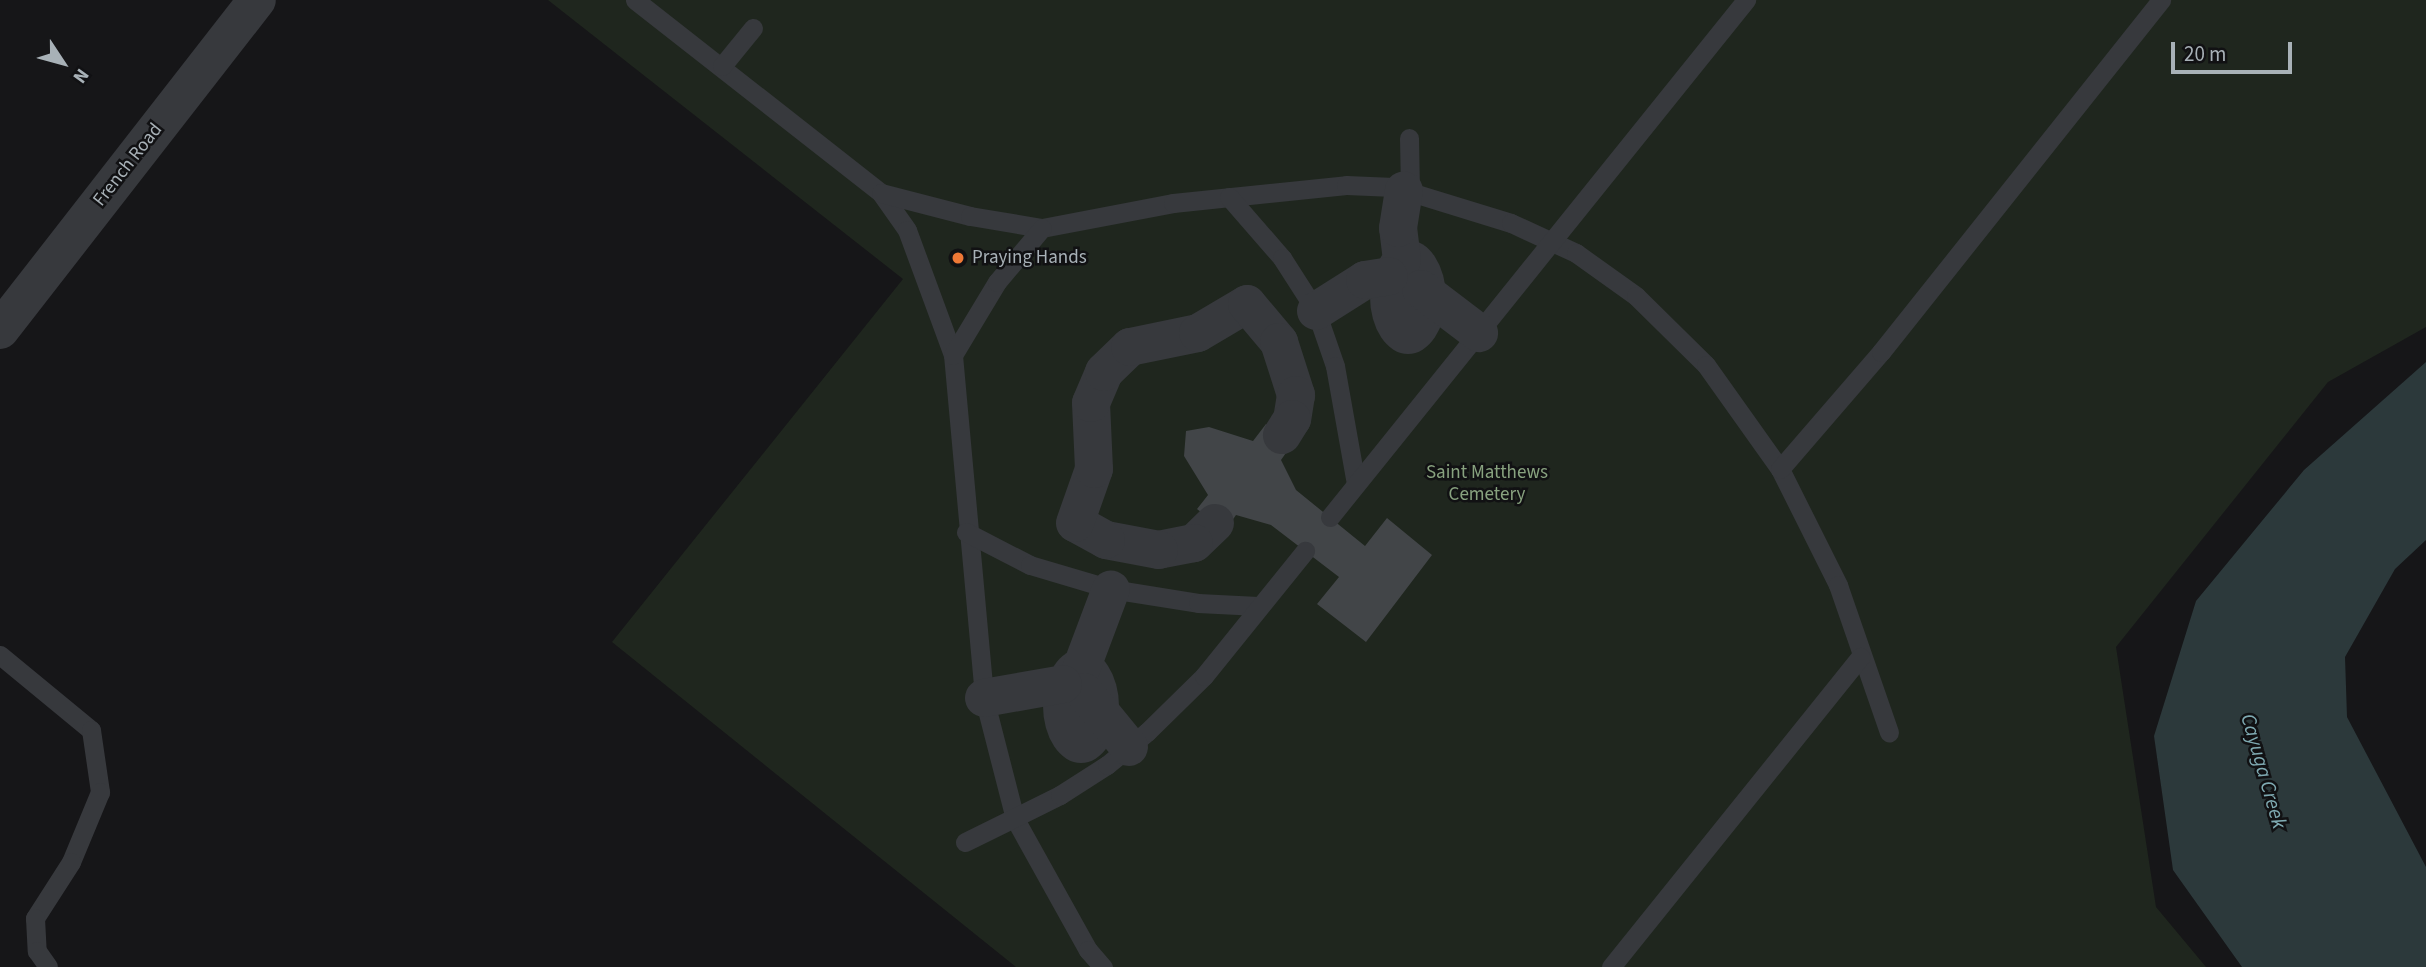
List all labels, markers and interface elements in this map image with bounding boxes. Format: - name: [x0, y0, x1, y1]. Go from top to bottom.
- north arrow: [28, 28, 98, 98]
- scale bar: [2174, 28, 2295, 72]
- text: 20 m: [2184, 39, 2226, 69]
- text: N: [66, 63, 95, 89]
- street label: French Road: [89, 119, 167, 211]
- place label: Praying Hands: [972, 247, 1087, 269]
- marker: Praying Hands: [950, 250, 966, 266]
- park label: Saint Matthews Cemetery: [1426, 462, 1548, 506]
- water label: Cayuga Creek: [2236, 711, 2292, 831]

